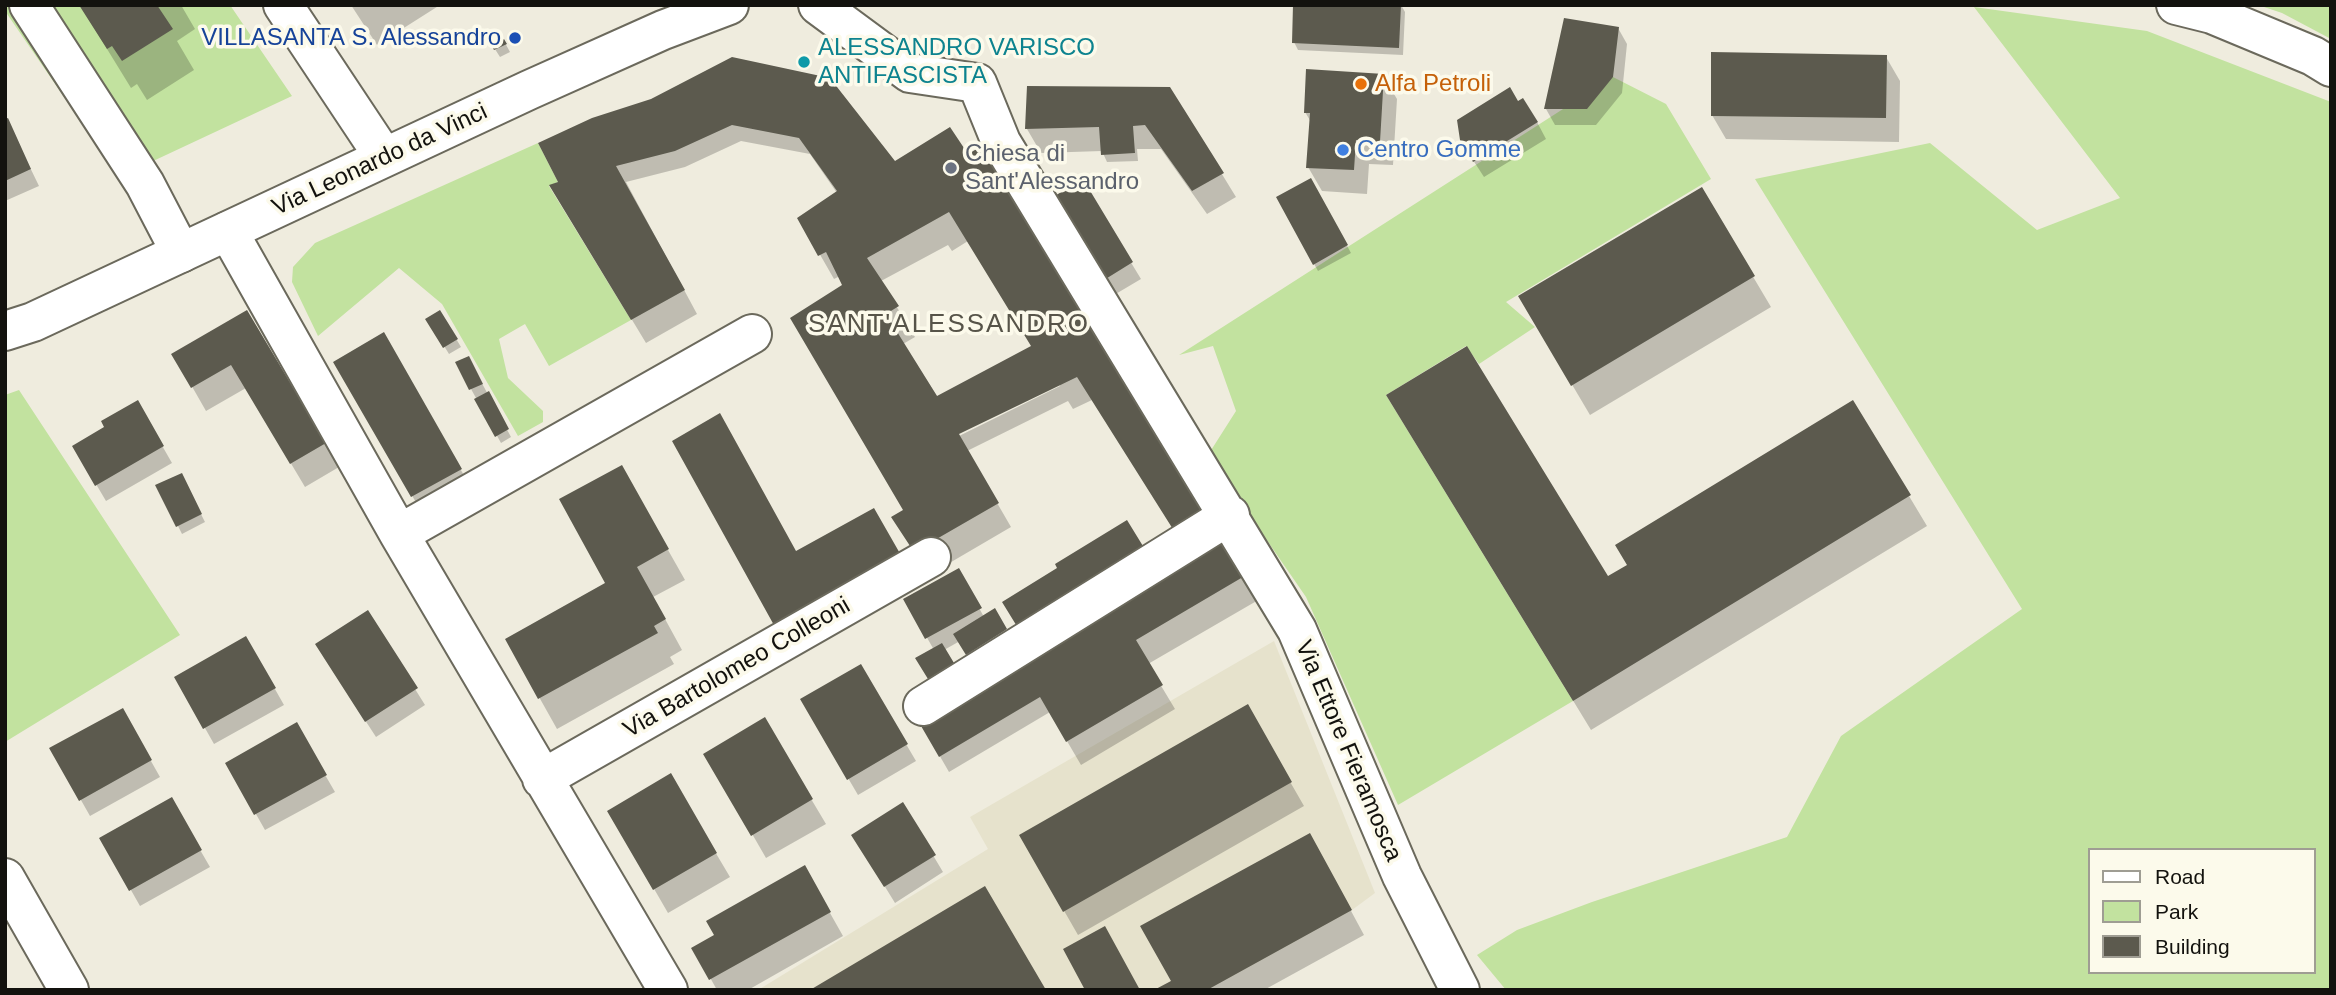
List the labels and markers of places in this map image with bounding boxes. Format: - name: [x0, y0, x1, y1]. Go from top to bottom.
- place label: VILLASANTA S. Alessandro: [201, 24, 501, 52]
- marker: VILLASANTA S. Alessandro: [507, 30, 523, 46]
- place label: ALESSANDRO VARISCO ANTIFASCISTA: [818, 34, 1095, 90]
- marker: ALESSANDRO VARISCO ANTIFASCISTA: [796, 54, 812, 70]
- place label: Alfa Petroli: [1375, 70, 1491, 98]
- marker: Alfa Petroli: [1353, 76, 1369, 92]
- place label: Centro Gomme: [1357, 136, 1521, 164]
- place label: Chiesa di Sant'Alessandro: [965, 140, 1139, 196]
- marker: Centro Gomme: [1335, 142, 1351, 158]
- marker: Chiesa di Sant'Alessandro: [943, 160, 959, 176]

